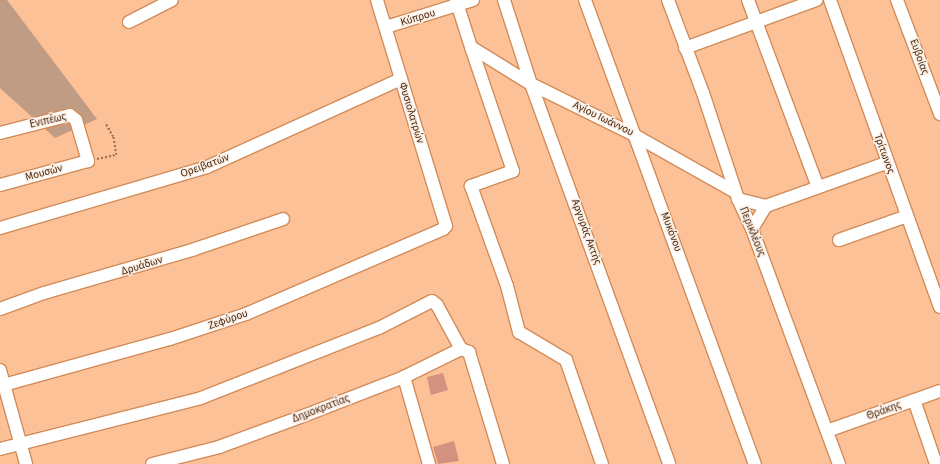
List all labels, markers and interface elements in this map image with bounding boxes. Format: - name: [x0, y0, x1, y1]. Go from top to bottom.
- street label: Κύπρου: [399, 6, 437, 30]
- street label: Ευβοίας: [906, 37, 932, 77]
- street label: Φυσιολατρών: [395, 81, 427, 145]
- street label: Αγίου Ιωάννου: [570, 99, 636, 139]
- street label: Ενιπέως: [28, 110, 68, 132]
- street label: Τρίτωνος: [871, 132, 897, 176]
- street label: Ορειβατών: [179, 151, 231, 181]
- street label: Μουσών: [24, 162, 64, 184]
- street label: Αργυράς Ακτής: [568, 197, 604, 267]
- street label: Περικλέους: [736, 205, 768, 259]
- street label: Μυκόνου: [657, 210, 685, 254]
- street label: Δρυάδων: [120, 253, 164, 279]
- street label: Ζεφύρου: [206, 307, 250, 333]
- street label: Δημοκρατίας: [290, 392, 352, 426]
- street label: Θράκης: [865, 399, 903, 423]

